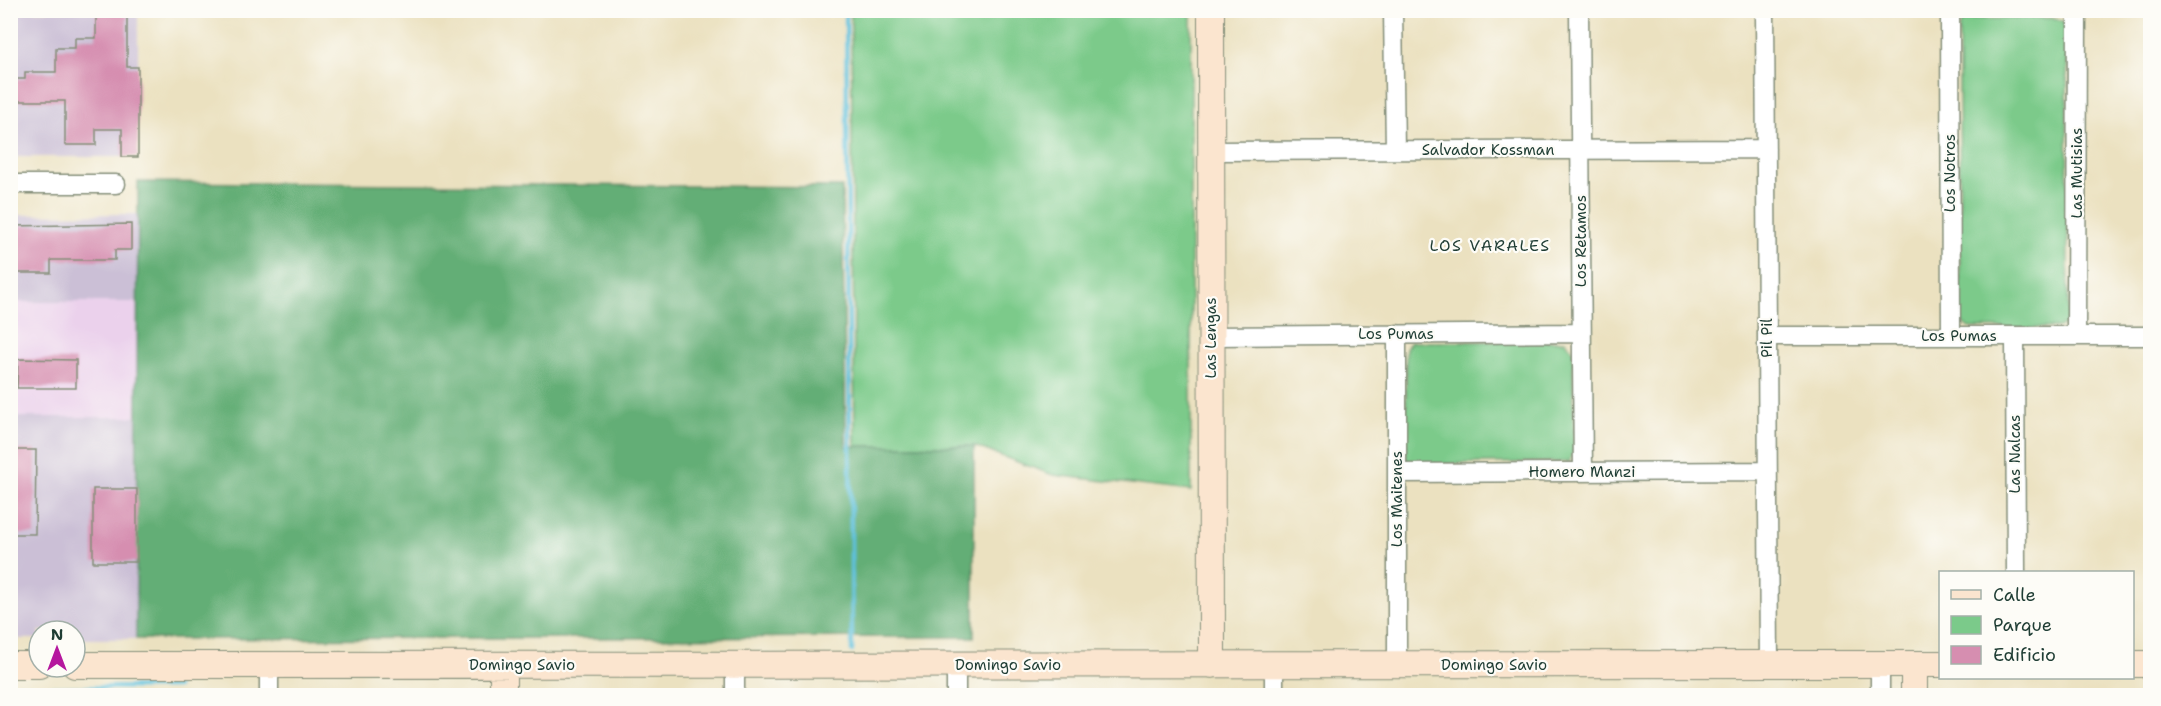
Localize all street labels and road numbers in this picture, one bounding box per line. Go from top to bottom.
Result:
street label: Las Mutisias [2067,128,2087,218]
street label: Los Notros [1940,134,1960,212]
street label: Salvador Kossman [1422,140,1554,160]
street label: Los Retamos [1571,195,1591,287]
street label: Las Lengas [1201,297,1221,379]
street label: Pil Pil [1757,318,1777,358]
street label: Los Pumas [1358,324,1434,344]
street label: Los Pumas [1921,326,1997,346]
street label: Las Nalcas [2005,415,2025,493]
street label: Los Maitenes [1387,451,1407,547]
street label: Homero Manzi [1529,462,1635,482]
street label: Domingo Savio [469,655,575,675]
street label: Domingo Savio [955,655,1061,675]
street label: Domingo Savio [1441,655,1547,675]

